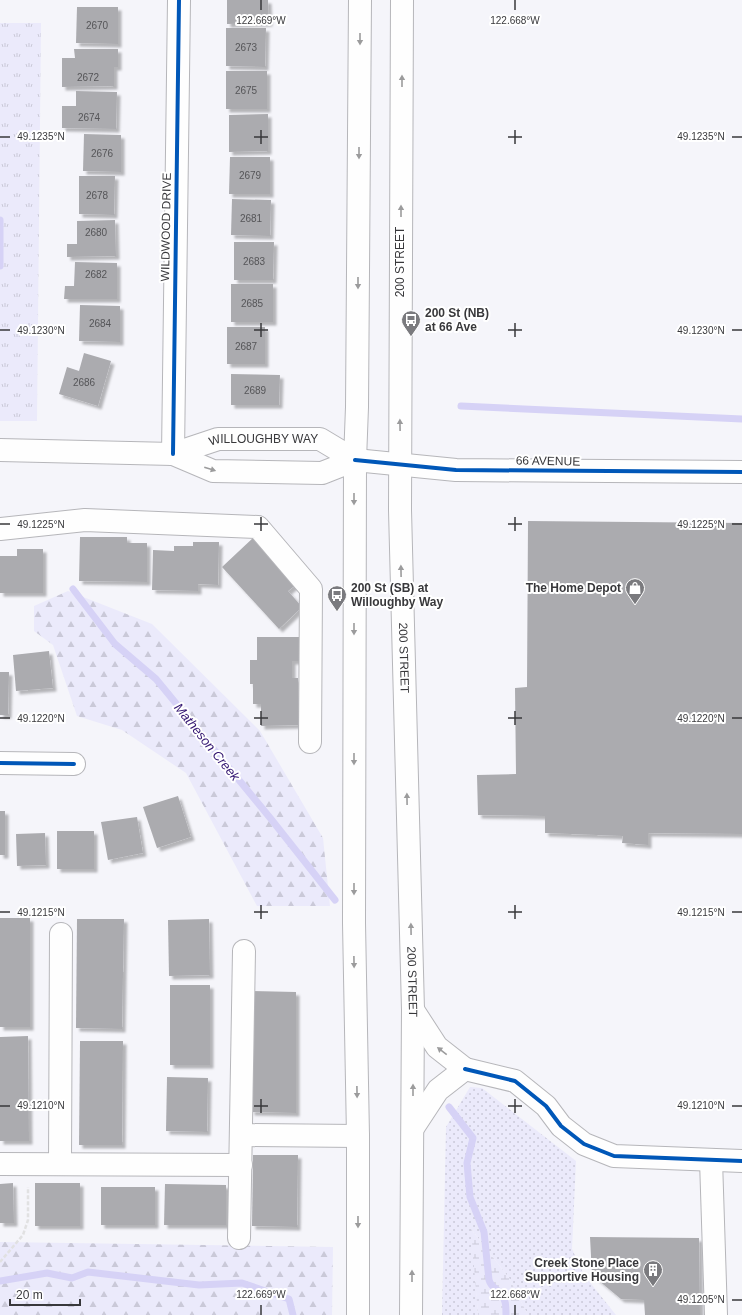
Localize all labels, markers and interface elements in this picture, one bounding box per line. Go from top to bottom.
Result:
text: 122.669°W [236,15,286,26]
text: 122.668°W [490,15,540,26]
house number: 2670 [86,20,109,31]
one-way arrow [357,33,363,46]
house number: 2673 [235,42,258,53]
house number: 2672 [77,72,100,83]
one-way arrow [399,74,405,87]
house number: 2675 [235,85,258,96]
house number: 2674 [78,112,101,123]
text: 49.1235°N [17,131,65,142]
text: 49.1235°N [677,131,725,142]
one-way arrow [356,147,362,160]
house number: 2676 [91,148,114,159]
house number: 2679 [239,170,262,181]
street label: WILDWOOD DRIVE [158,173,174,281]
house number: 2678 [86,190,109,201]
one-way arrow [398,204,404,217]
house number: 2681 [240,213,263,224]
street label: 200 STREET [393,226,407,297]
house number: 2680 [85,227,108,238]
house number: 2683 [243,256,266,267]
house number: 2682 [85,269,108,280]
one-way arrow [355,277,361,290]
house number: 2685 [241,298,264,309]
place label: 200 St (NB) at 66 Ave [425,306,489,334]
bus stop icon: 200 St (NB) at 66 Ave [400,309,422,337]
house number: 2684 [89,318,112,329]
text: 49.1230°N [17,325,65,336]
text: 49.1230°N [677,325,725,336]
house number: 2687 [235,341,258,352]
house number: 2686 [73,377,96,388]
house number: 2689 [244,385,267,396]
one-way arrow [397,418,403,431]
street label: WILLOUGHBY WAY [207,431,318,449]
street label: 66 AVENUE [516,453,580,469]
one-way arrow [204,466,216,472]
one-way arrow [351,493,357,506]
text: 49.1225°N [17,519,65,530]
text: 49.1225°N [677,519,725,530]
one-way arrow [398,565,405,577]
shop icon: The Home Depot [624,577,646,605]
place label: 200 St (SB) at Willoughby Way [351,581,443,609]
place label: The Home Depot [526,581,621,595]
bus stop icon: 200 St (SB) at Willoughby Way [326,584,348,612]
street label: 200 STREET [396,622,412,694]
one-way arrow [351,623,357,636]
water label: Matheson Creek [171,700,244,785]
text: 49.1220°N [17,713,65,724]
text: 49.1220°N [677,713,725,724]
one-way arrow [351,753,357,766]
one-way arrow [404,792,410,805]
one-way arrow [351,883,357,896]
text: 49.1215°N [17,907,65,918]
text: 49.1215°N [677,907,725,918]
one-way arrow [407,923,414,935]
street label: 200 STREET [404,946,420,1018]
one-way arrow [351,956,358,968]
one-way arrow [436,1047,447,1055]
one-way arrow [410,1083,416,1096]
one-way arrow [354,1086,360,1099]
text: 49.1210°N [17,1100,65,1111]
text: 49.1210°N [677,1100,725,1111]
one-way arrow [355,1216,361,1229]
place label: Creek Stone Place Supportive Housing [525,1256,639,1284]
building icon: Creek Stone Place Supportive Housing [642,1259,664,1287]
one-way arrow [409,1269,415,1282]
scale bar [10,1281,80,1307]
text: 20 m [16,1288,43,1302]
text: 122.669°W [236,1289,286,1300]
text: 122.668°W [490,1289,540,1300]
text: 49.1205°N [677,1294,725,1305]

